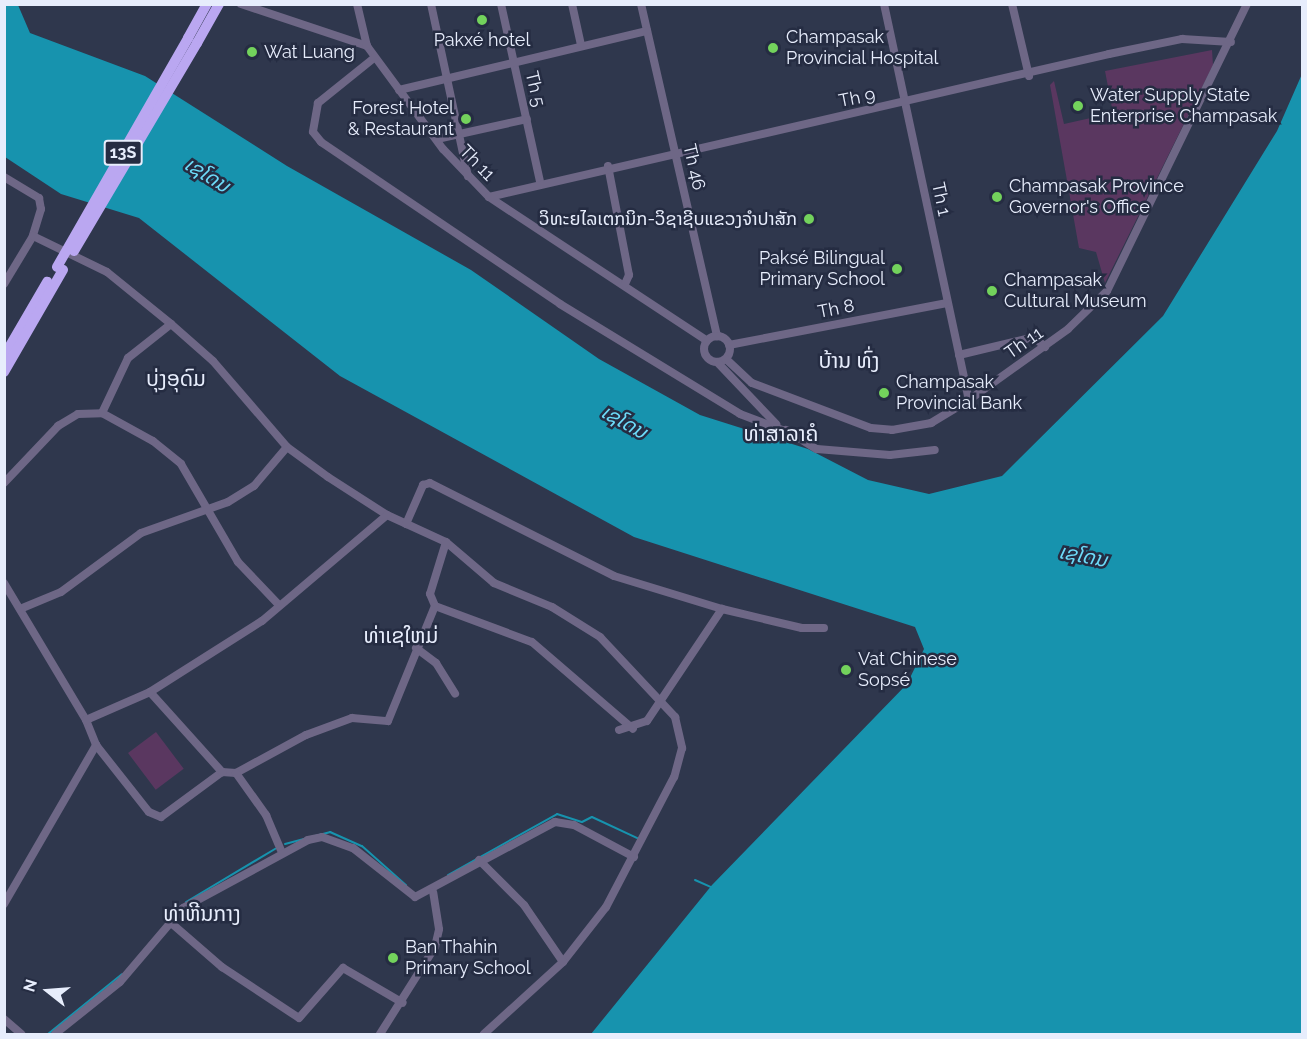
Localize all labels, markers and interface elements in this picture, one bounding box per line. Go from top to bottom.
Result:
marker: Pakxé hotel [475,13,489,27]
place label: Champasak Provincial Hospital [786,27,939,70]
place label: Pakxé hotel [434,29,530,51]
marker: Champasak Provincial Hospital [764,39,782,57]
place label: Wat Luang [264,41,355,63]
marker: Wat Luang [245,45,259,59]
street label: Th 5 [520,69,550,109]
street label: Th 9 [837,84,877,112]
place label: Water Supply State Enterprise Champasak [1090,85,1277,128]
place label: Forest Hotel & Restaurant [348,98,454,140]
marker: Water Supply State Enterprise Champasak [1071,99,1085,113]
marker: Forest Hotel & Restaurant [459,112,473,126]
road number: 13S [104,140,142,166]
street label: Th 11 [455,141,499,185]
street label: Th 46 [678,142,710,192]
water label: ເຊໂດນ [180,152,234,198]
place label: Champasak Province Governor's Office [1009,176,1184,219]
street label: Th 1 [927,180,955,218]
marker: Champasak Province Governor's Office [990,190,1004,204]
place label: ວິທະຍໄລເຕກນິກ-ວິຊາຊີບແຂວງຈໍາປາສັກ [539,208,797,230]
marker: ວິທະຍໄລເຕກນິກ-ວິຊາຊີບແຂວງຈໍາປາສັກ [802,212,816,226]
place label: Paksé Bilingual Primary School [759,248,885,290]
marker: Paksé Bilingual Primary School [890,262,904,276]
place label: Champasak Cultural Museum [1004,270,1147,312]
marker: Champasak Cultural Museum [985,284,999,298]
street label: Th 8 [816,295,856,323]
street label: Th 11 [1001,322,1047,364]
district label: ບ້ານ ທົ່ງ [819,348,879,374]
district label: ບຸ່ງອຸດົມ [146,366,206,392]
place label: Champasak Provincial Bank [896,372,1023,415]
marker: Champasak Provincial Bank [877,386,891,400]
water label: ເຊໂດນ [597,400,651,444]
district label: ທ່າສາລາຄໍ [743,421,819,447]
water label: ເຊໂດນ [1057,540,1109,572]
district label: ທ່າເຊໃຫມ່ [364,623,438,649]
place label: Vat Chinese Sopsé [858,649,957,692]
marker: Vat Chinese Sopsé [839,663,853,677]
district label: ທ່າຫີນກາງ [163,901,241,927]
place label: Ban Thahin Primary School [405,937,531,980]
marker: Ban Thahin Primary School [386,951,400,965]
north arrow [18,961,78,1021]
text: N [19,977,41,994]

